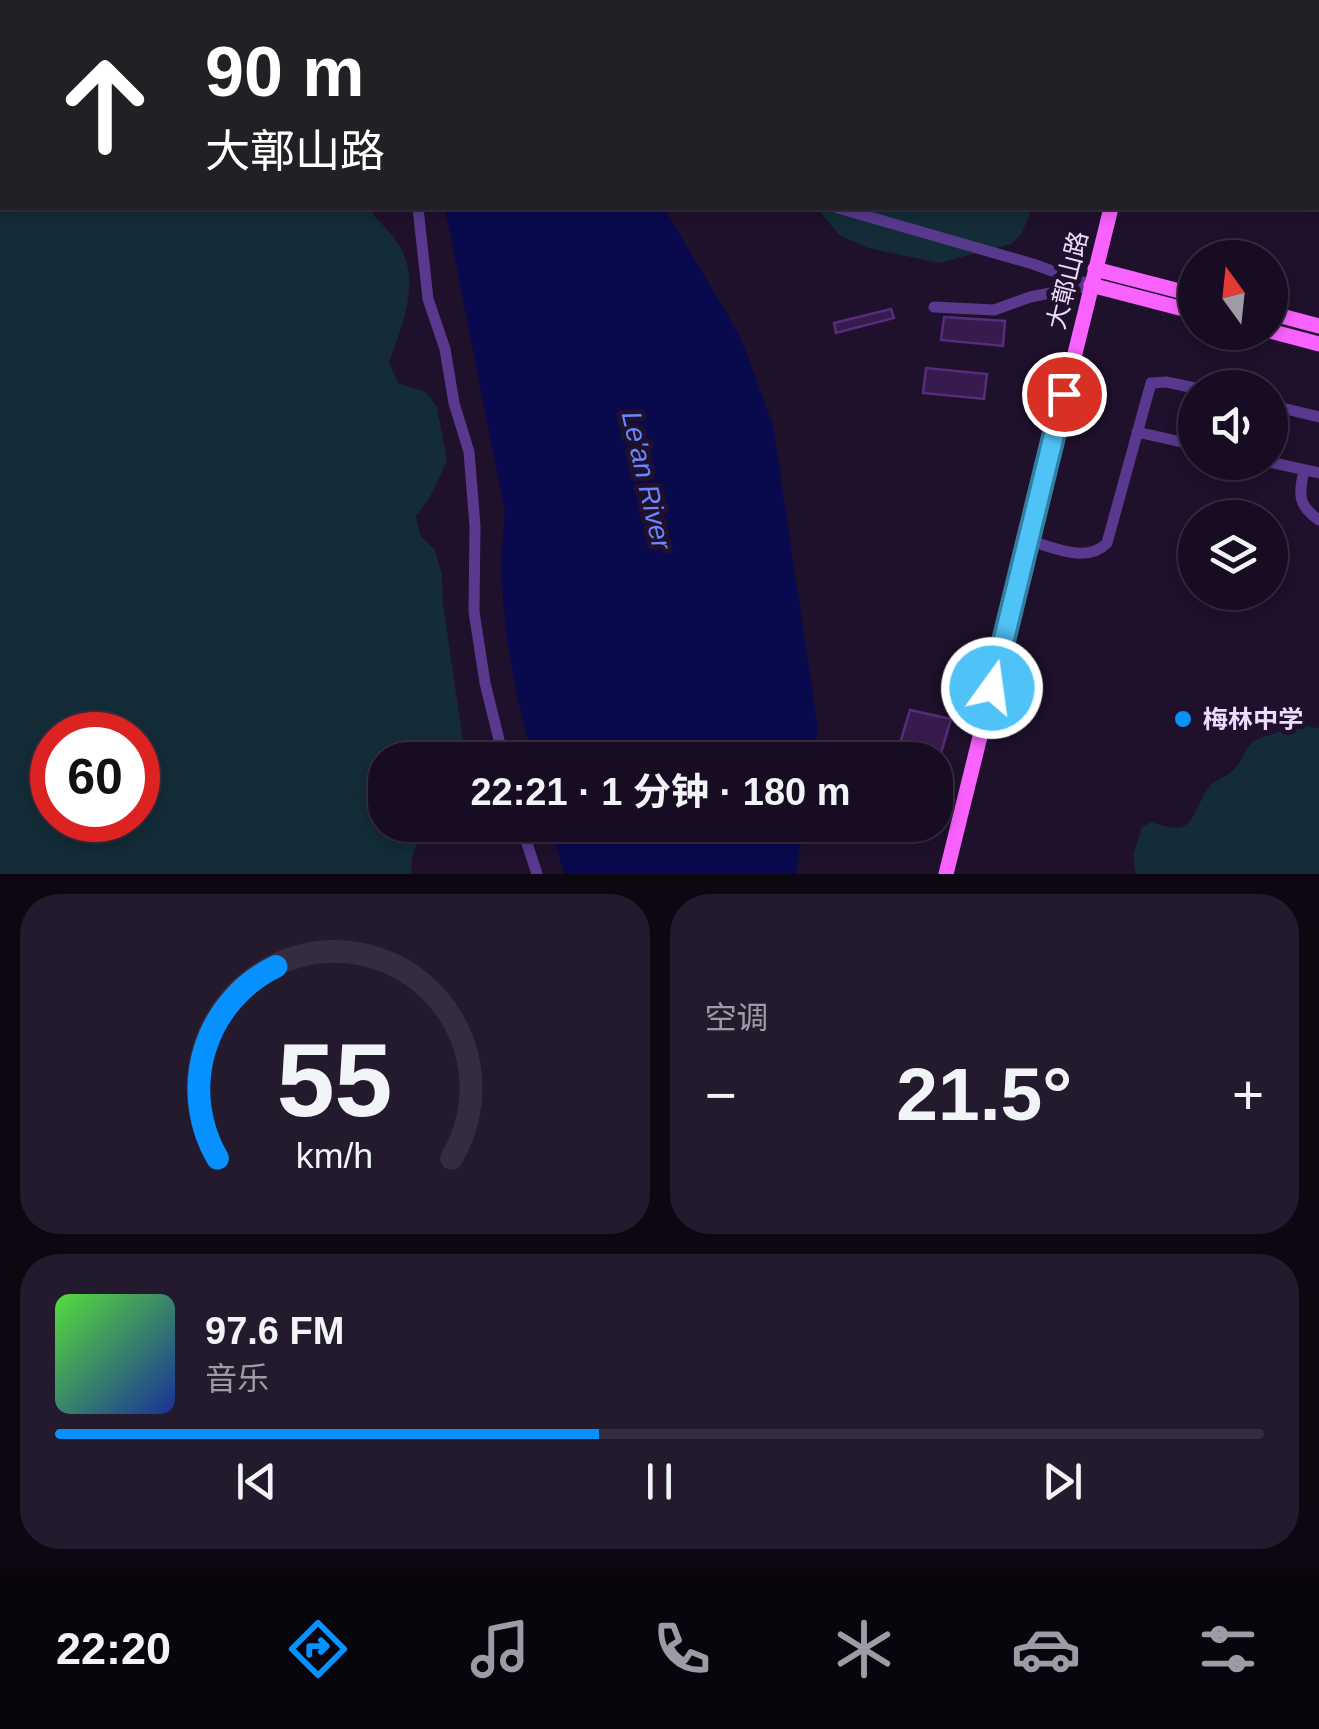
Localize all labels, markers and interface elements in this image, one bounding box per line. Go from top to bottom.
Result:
text: 90 m [205,33,365,111]
icon: ahead [40,40,170,170]
text: 大鄣山路 [205,126,385,177]
street label: 大鄣山路 [1041,228,1093,332]
north arrow [1178,240,1288,350]
map controls [1178,240,1288,610]
pin [1022,352,1107,437]
icon: arrive [1037,367,1092,422]
button: sound [1178,370,1288,480]
water label: Le'an River [616,408,678,554]
button: layers [1178,500,1288,610]
position arrow [940,636,1044,740]
place label: 梅林中学 [1203,705,1303,733]
marker: 梅林中学 [1172,708,1194,730]
speed limit sign: 60 [30,712,160,842]
text: 22:21 · 1 分钟 · 180 m [470,771,851,813]
text: 空调 [705,1000,769,1036]
text: 55 [277,1022,393,1138]
text: 21.5° [896,1052,1072,1136]
text: − [705,1064,737,1126]
text: + [1232,1064,1264,1126]
text: km/h [296,1136,373,1176]
text: 97.6 FM [205,1310,344,1352]
text: 音乐 [205,1361,269,1397]
icon: previous [229,1454,284,1509]
icon: pause [632,1454,687,1509]
icon: next [1035,1454,1090,1509]
icon: directions [283,1614,353,1684]
icon: music [465,1614,535,1684]
icon: phone [647,1614,717,1684]
icon: climate [829,1614,899,1684]
icon: car [1011,1614,1081,1684]
icon: filters [1193,1614,1263,1684]
text: 22:20 [56,1623,171,1674]

